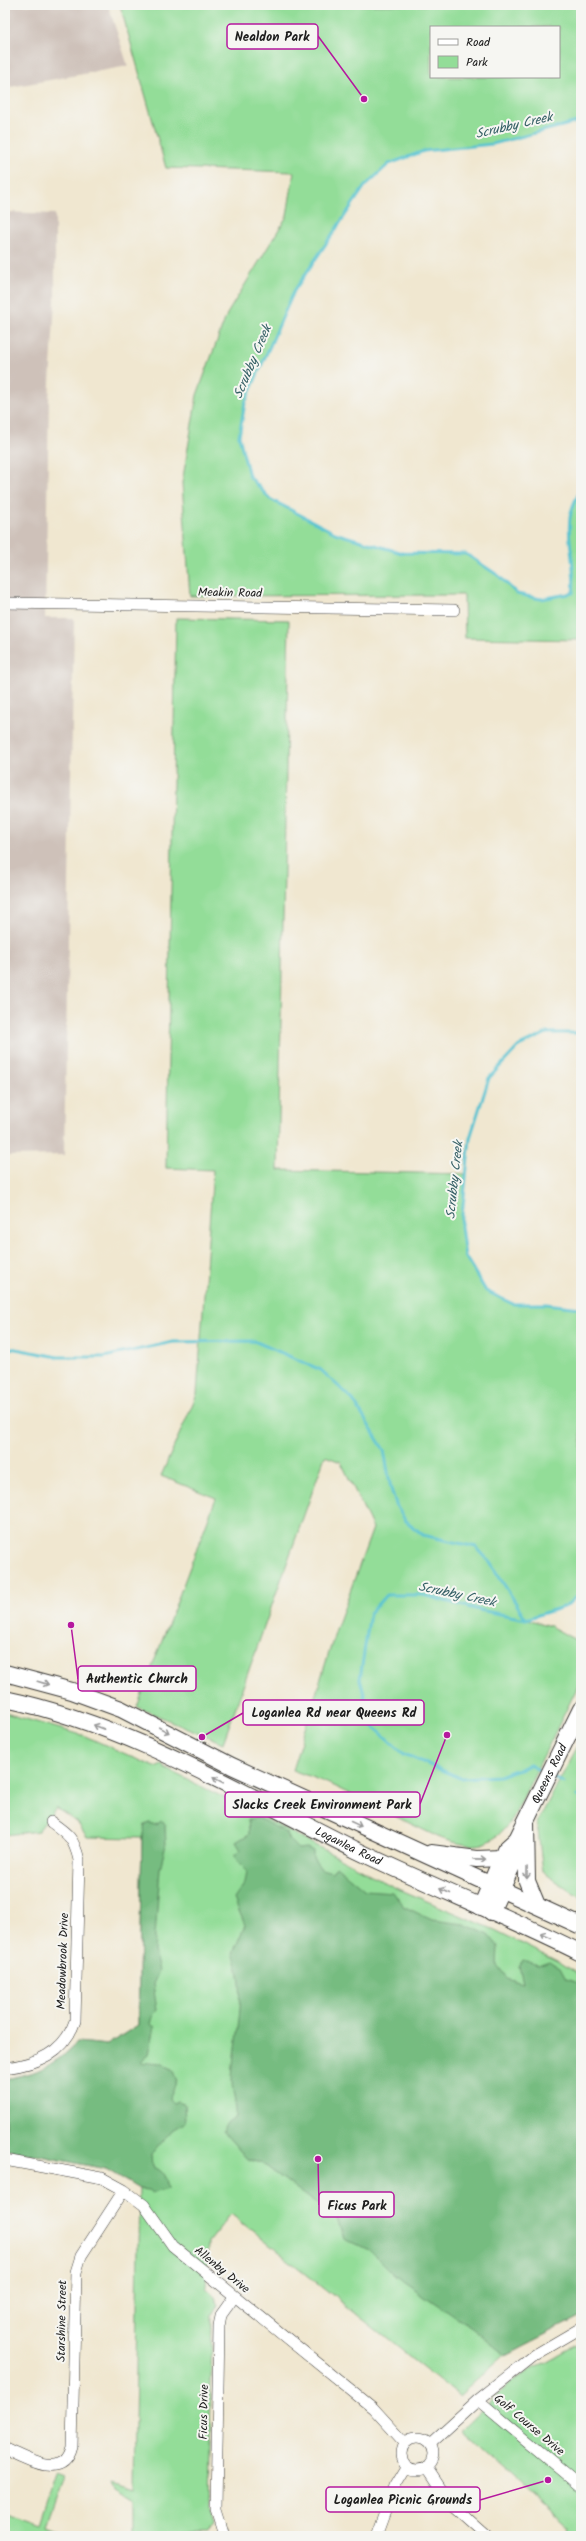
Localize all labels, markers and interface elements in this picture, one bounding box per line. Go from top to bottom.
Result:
callout: Nealdon Park [227,24,318,49]
legend [430,26,560,78]
text: Nealdon Park [235,27,310,48]
text: Road [466,33,491,52]
text: Park [466,53,488,72]
water label: Scrubby Creek [474,107,556,145]
water label: Scrubby Creek [228,320,279,402]
street label: Meakin Road [198,583,263,603]
water label: Scrubby Creek [440,1138,470,1220]
water label: Scrubby Creek [417,1577,499,1614]
callout: Authentic Church [78,1666,196,1691]
text: Authentic Church [86,1669,188,1690]
one-way arrow [36,1680,49,1687]
callout: Loganlea Rd near Queens Rd [243,1700,424,1725]
text: Loganlea Rd near Queens Rd [252,1703,417,1724]
one-way arrow [93,1722,105,1730]
one-way arrow [157,1727,169,1734]
street label: Queens Road [526,1739,572,1807]
one-way arrow [212,1775,224,1783]
callout: Slacks Creek Environment Park [225,1792,420,1817]
text: Slacks Creek Environment Park [233,1795,412,1816]
street label: Loganlea Road [312,1821,386,1871]
one-way arrow [350,1821,362,1828]
one-way arrow [473,1855,486,1863]
one-way arrow [523,1866,531,1879]
one-way arrow [440,1887,452,1894]
street label: Meadowbrook Drive [52,1912,74,2010]
one-way arrow [540,1932,552,1939]
callout: Ficus Park [319,2192,394,2217]
text: Ficus Park [327,2196,387,2217]
street label: Allenby Drive [190,2242,254,2299]
street label: Starshine Street [52,2279,72,2362]
street label: Ficus Drive [194,2384,214,2440]
street label: Golf Course Drive [489,2390,569,2461]
callout: Loganlea Picnic Grounds [326,2487,480,2512]
text: Loganlea Picnic Grounds [334,2490,472,2511]

